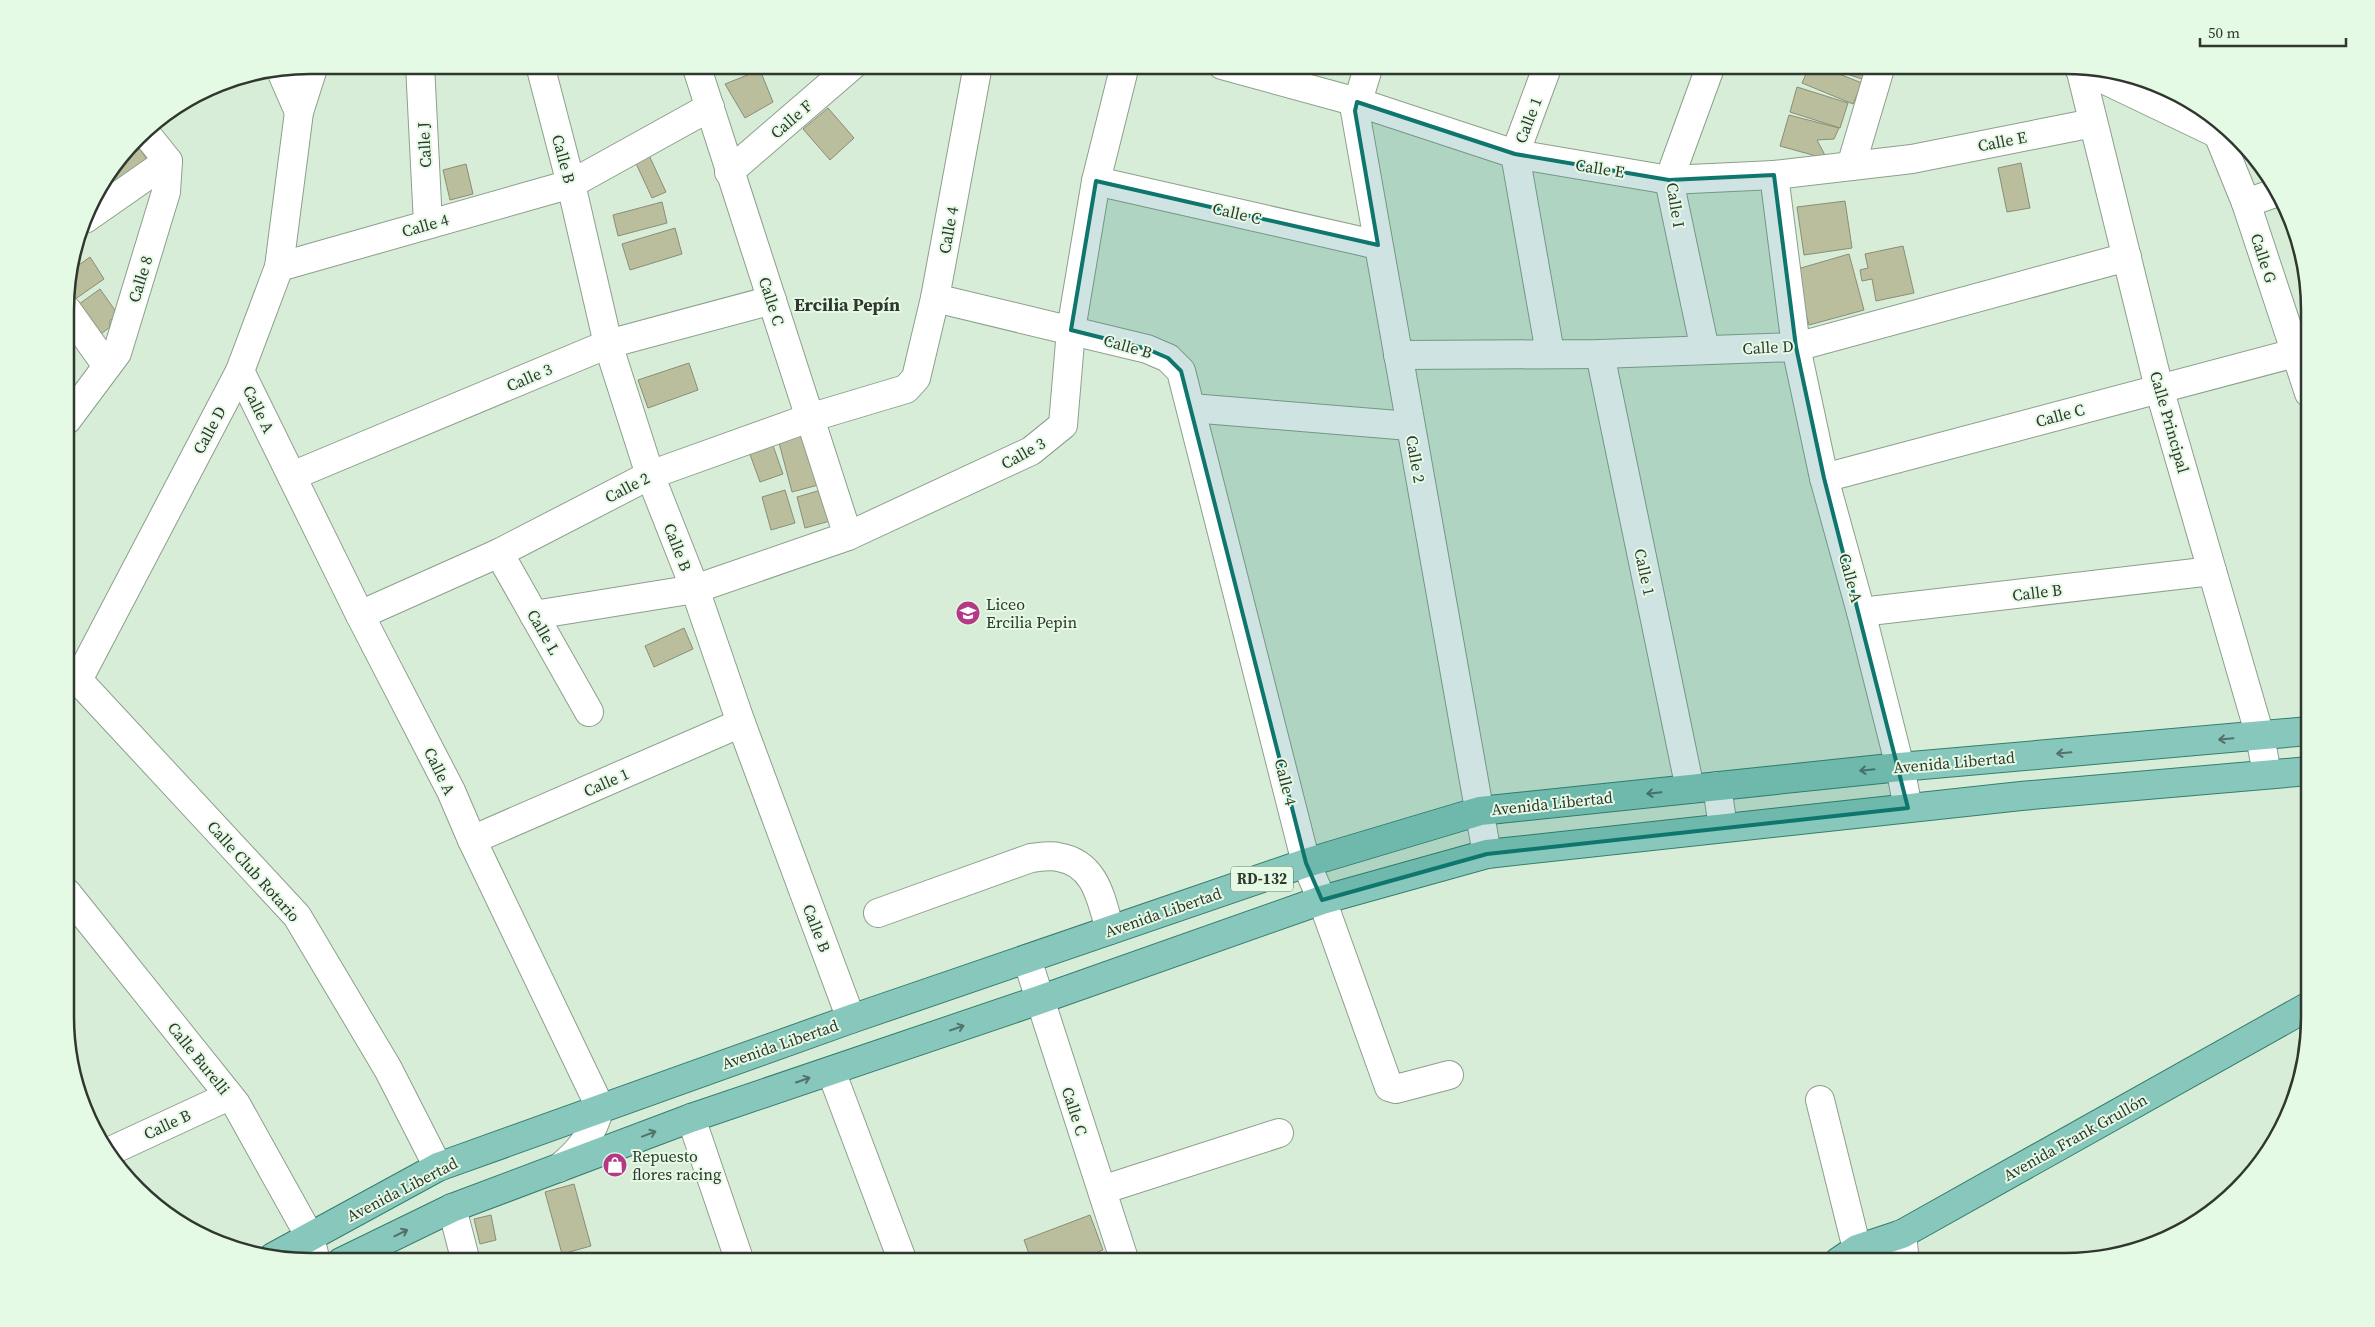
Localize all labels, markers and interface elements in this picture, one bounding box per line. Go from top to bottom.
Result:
scale bar [2200,15,2346,47]
text: 50 m [2208,22,2240,43]
street label: Calle 1 [1509,94,1547,146]
street label: Calle F [765,95,817,143]
street label: Calle J [412,122,436,168]
street label: Calle E [1976,125,2029,157]
street label: Calle B [547,132,581,186]
street label: Calle E [1574,153,1626,183]
street label: Calle I [1662,181,1690,229]
street label: Calle C [1210,197,1264,229]
street label: Calle 4 [933,205,963,255]
street label: Calle 4 [399,208,451,242]
street label: Calle G [2246,231,2282,286]
street label: Calle 8 [123,253,157,305]
street label: Calle C [754,274,790,328]
district label: Ercilia Pepín [794,292,900,317]
street label: Calle B [1101,329,1155,363]
street label: Calle D [1742,335,1794,359]
street label: Calle 3 [503,358,555,396]
street label: Calle Principal [2145,369,2195,476]
street label: Calle A [238,382,280,437]
street label: Calle C [2033,398,2087,432]
street label: Calle D [187,402,231,458]
street label: Calle 3 [997,432,1049,474]
street label: Calle 2 [1401,434,1431,484]
street label: Calle 2 [601,466,653,508]
street label: Calle B [659,520,697,574]
street label: Calle 1 [1629,546,1661,598]
street label: Calle A [1834,551,1868,605]
street label: Calle B [2011,578,2063,606]
place label: Liceo Ercilia Pepin [986,593,1077,633]
school or university icon: Liceo Ercilia Pepin [955,600,981,626]
street label: Calle L [522,605,566,659]
one-way arrow [2218,734,2234,744]
street label: Calle A [419,744,461,799]
street label: Avenida Libertad [1892,746,2016,778]
one-way arrow [2057,748,2073,758]
street label: Calle 4 [1270,756,1302,808]
street label: Calle 1 [580,762,632,802]
one-way arrow [1860,765,1876,775]
street label: Avenida Libertad [1490,786,1614,820]
one-way arrow [1646,788,1662,798]
street label: Calle Club Rotario [203,816,306,926]
road number: RD-132 [1231,866,1293,892]
street label: Avenida Libertad [1102,882,1224,942]
street label: Calle B [798,901,836,955]
street label: Avenida Libertad [719,1014,841,1074]
street label: Calle Burelli [163,1017,235,1099]
one-way arrow [948,1023,964,1032]
one-way arrow [794,1075,810,1084]
street label: Calle C [1057,1084,1093,1138]
street label: Avenida Frank Grullón [1999,1088,2151,1186]
street label: Calle B [140,1104,194,1144]
one-way arrow [641,1129,656,1138]
place label: Repuesto flores racing [632,1145,721,1185]
street label: Avenida Libertad [343,1151,461,1227]
shop icon: Repuesto flores racing [602,1152,628,1178]
one-way arrow [393,1228,408,1237]

